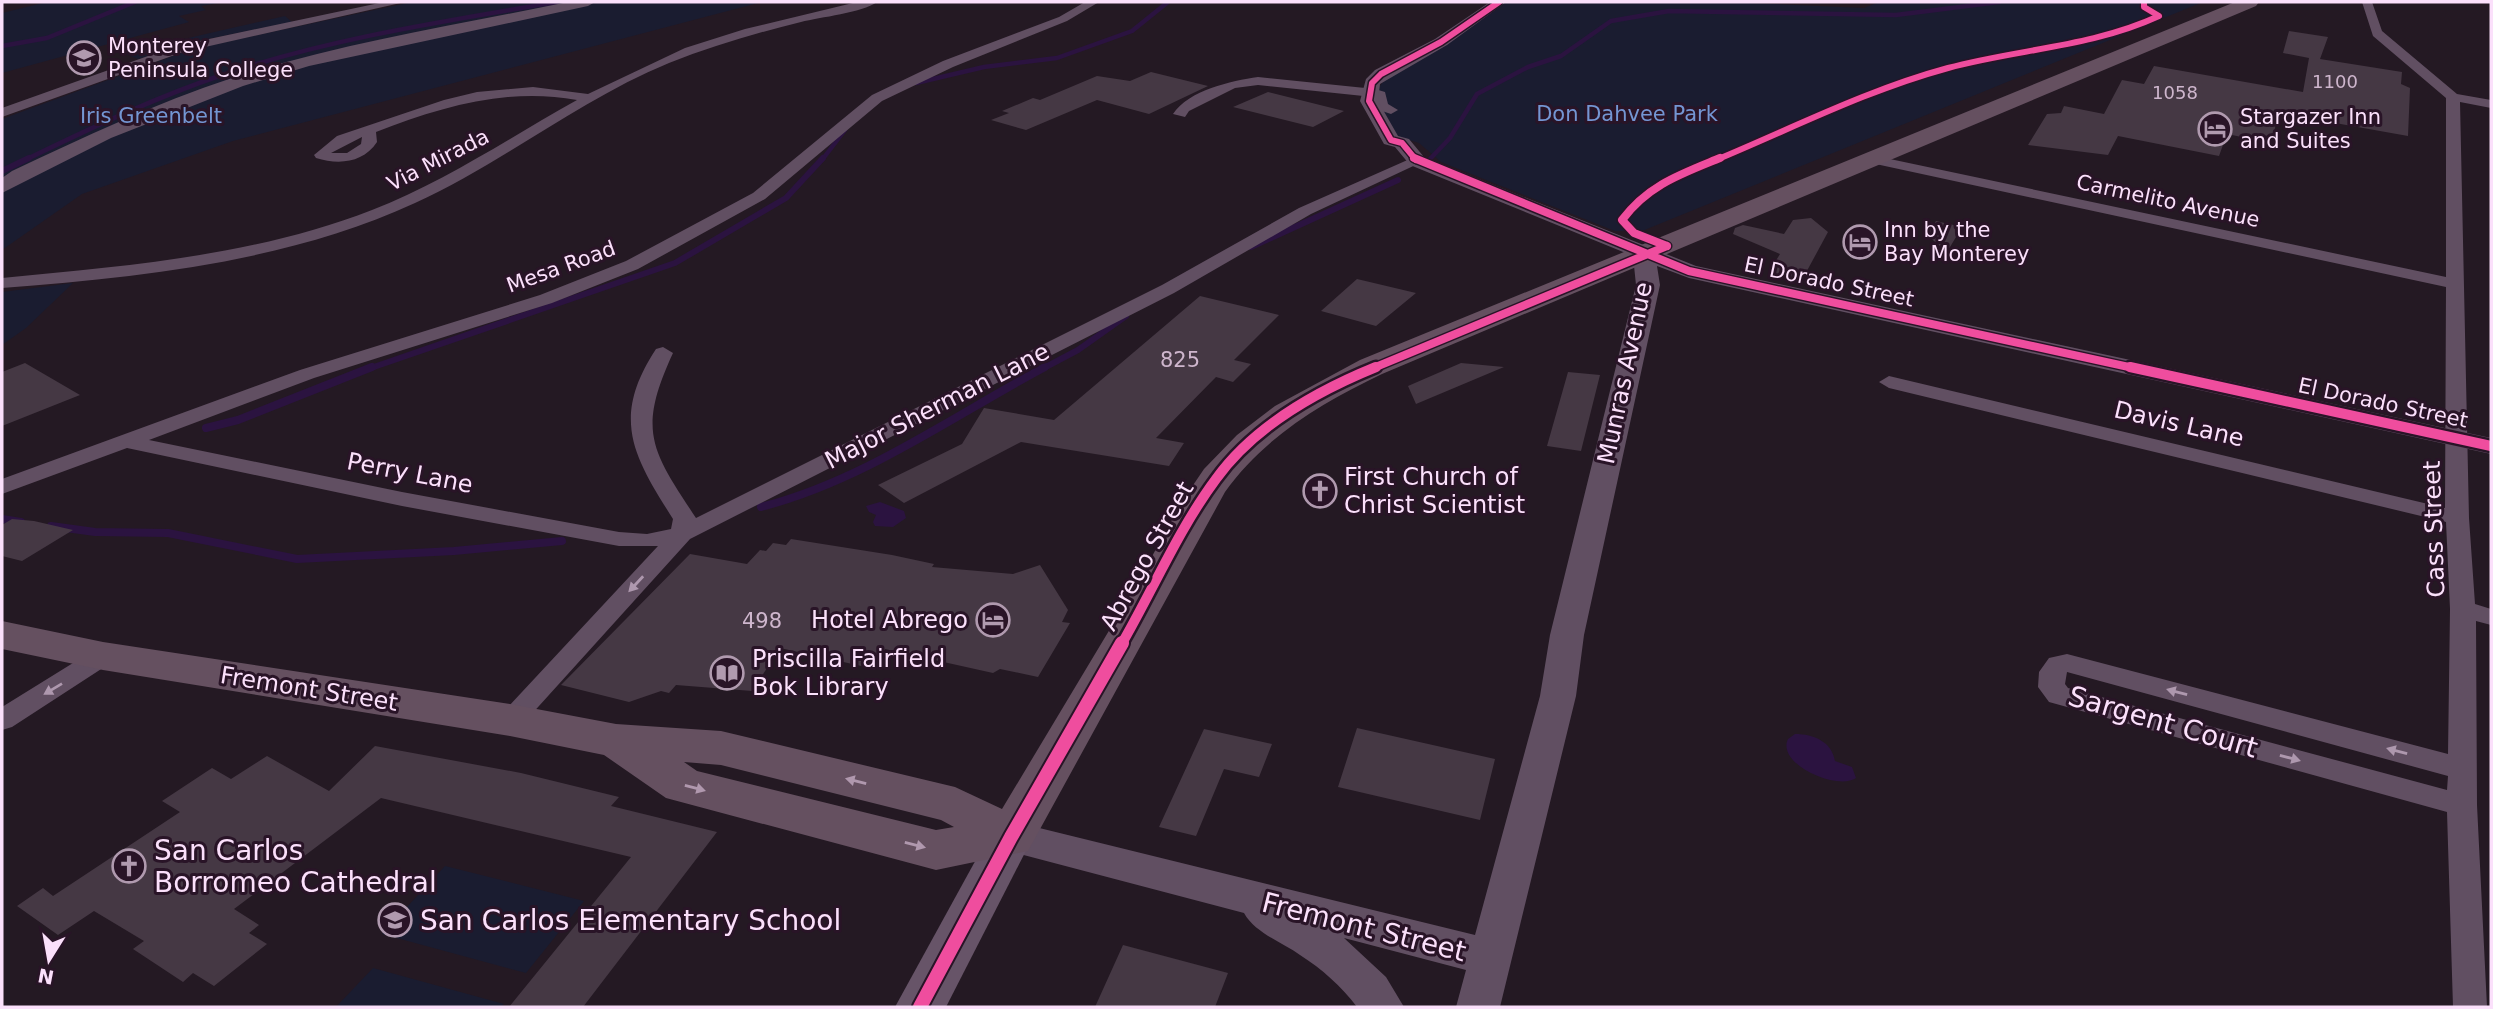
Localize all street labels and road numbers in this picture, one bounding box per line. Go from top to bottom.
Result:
street label: Via Mirada [383,124,493,196]
street label: Carmelito Avenue [2074,170,2262,232]
street label: Mesa Road [503,236,619,298]
street label: El Dorado Street [1742,252,1916,312]
street label: Munras Avenue [1592,280,1658,466]
street label: Major Sherman Lane [820,337,1054,475]
street label: El Dorado Street [2296,373,2470,433]
street label: Davis Lane [2111,395,2247,453]
street label: Perry Lane [345,447,475,499]
street label: Cass Street [2418,460,2450,598]
street label: Abrego Street [1094,477,1200,635]
street label: Fremont Street [218,661,400,717]
street label: Sargent Court [2064,679,2262,765]
street label: Fremont Street [1258,886,1470,968]

